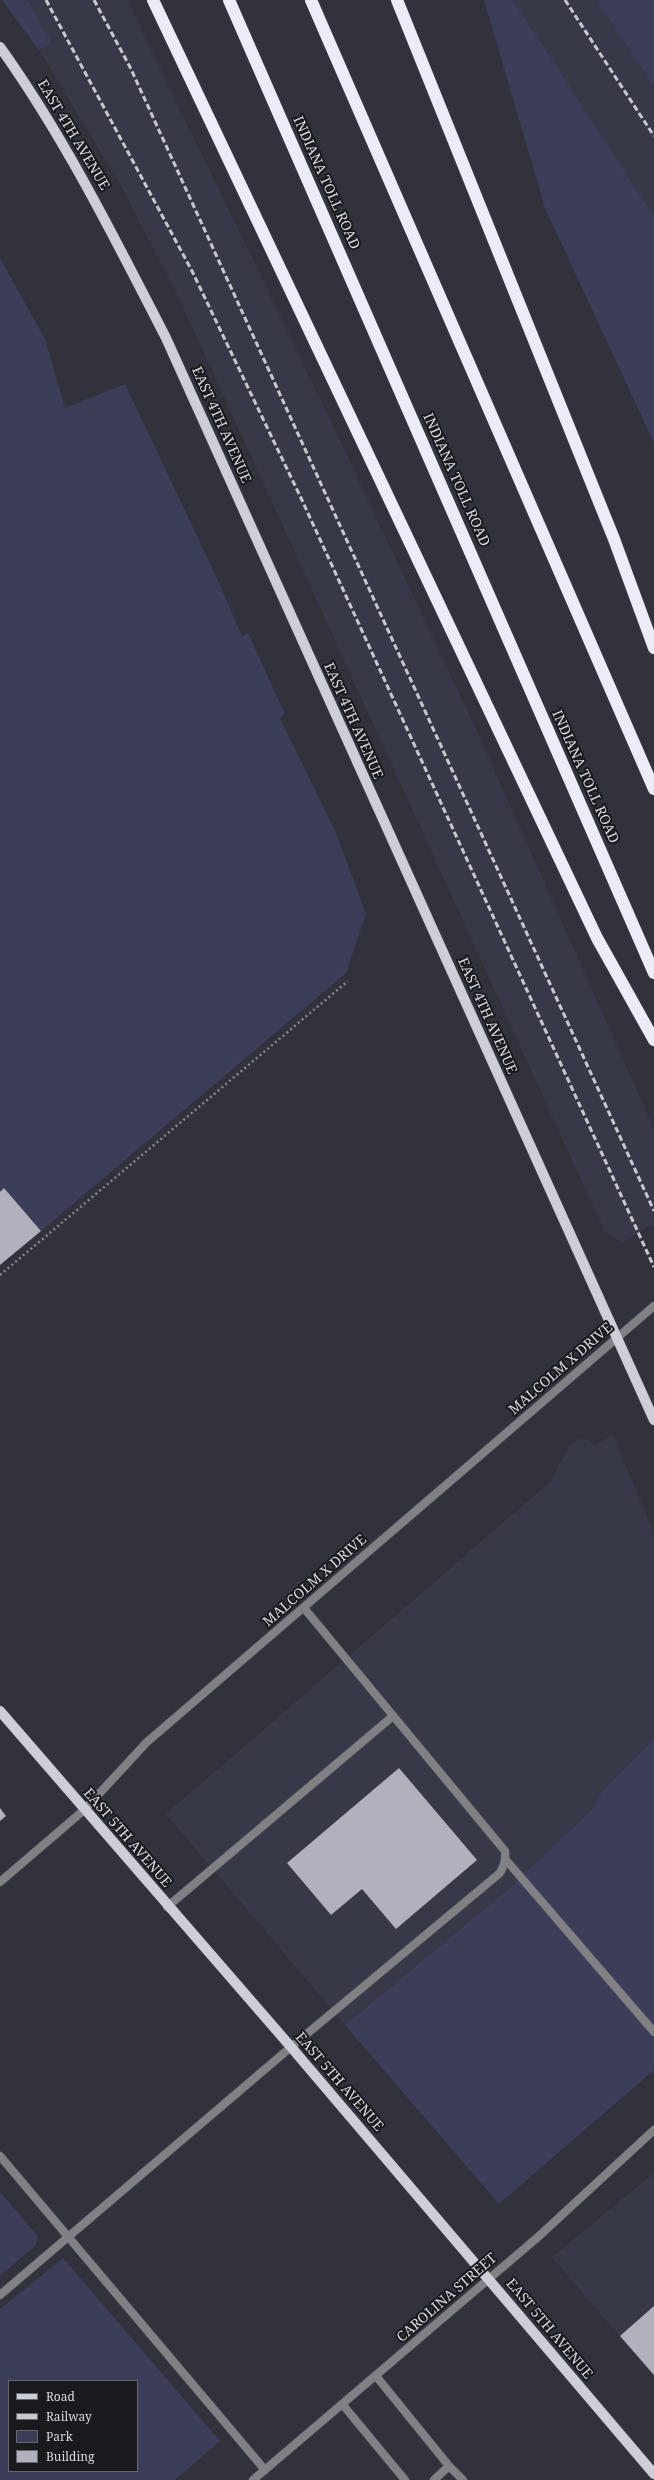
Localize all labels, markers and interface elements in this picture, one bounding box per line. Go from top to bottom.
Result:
street label: EAST 4TH AVENUE [33,77,113,193]
street label: INDIANA TOLL ROAD [289,114,363,252]
street label: EAST 4TH AVENUE [188,364,254,486]
street label: INDIANA TOLL ROAD [419,411,493,549]
street label: EAST 4TH AVENUE [320,660,386,782]
street label: INDIANA TOLL ROAD [548,708,622,846]
street label: EAST 4TH AVENUE [454,955,520,1077]
street label: MALCOLM X DRIVE [506,1319,616,1419]
street label: MALCOLM X DRIVE [260,1531,370,1631]
street label: EAST 5TH AVENUE [79,1785,175,1891]
street label: EAST 5TH AVENUE [291,2029,387,2135]
street label: CAROLINA STREET [394,2250,500,2346]
street label: EAST 5TH AVENUE [502,2275,596,2383]
legend [8,2380,138,2472]
text: Road [46,2388,75,2405]
text: Railway [46,2408,92,2425]
text: Park [46,2428,73,2445]
text: Building [46,2448,94,2465]

